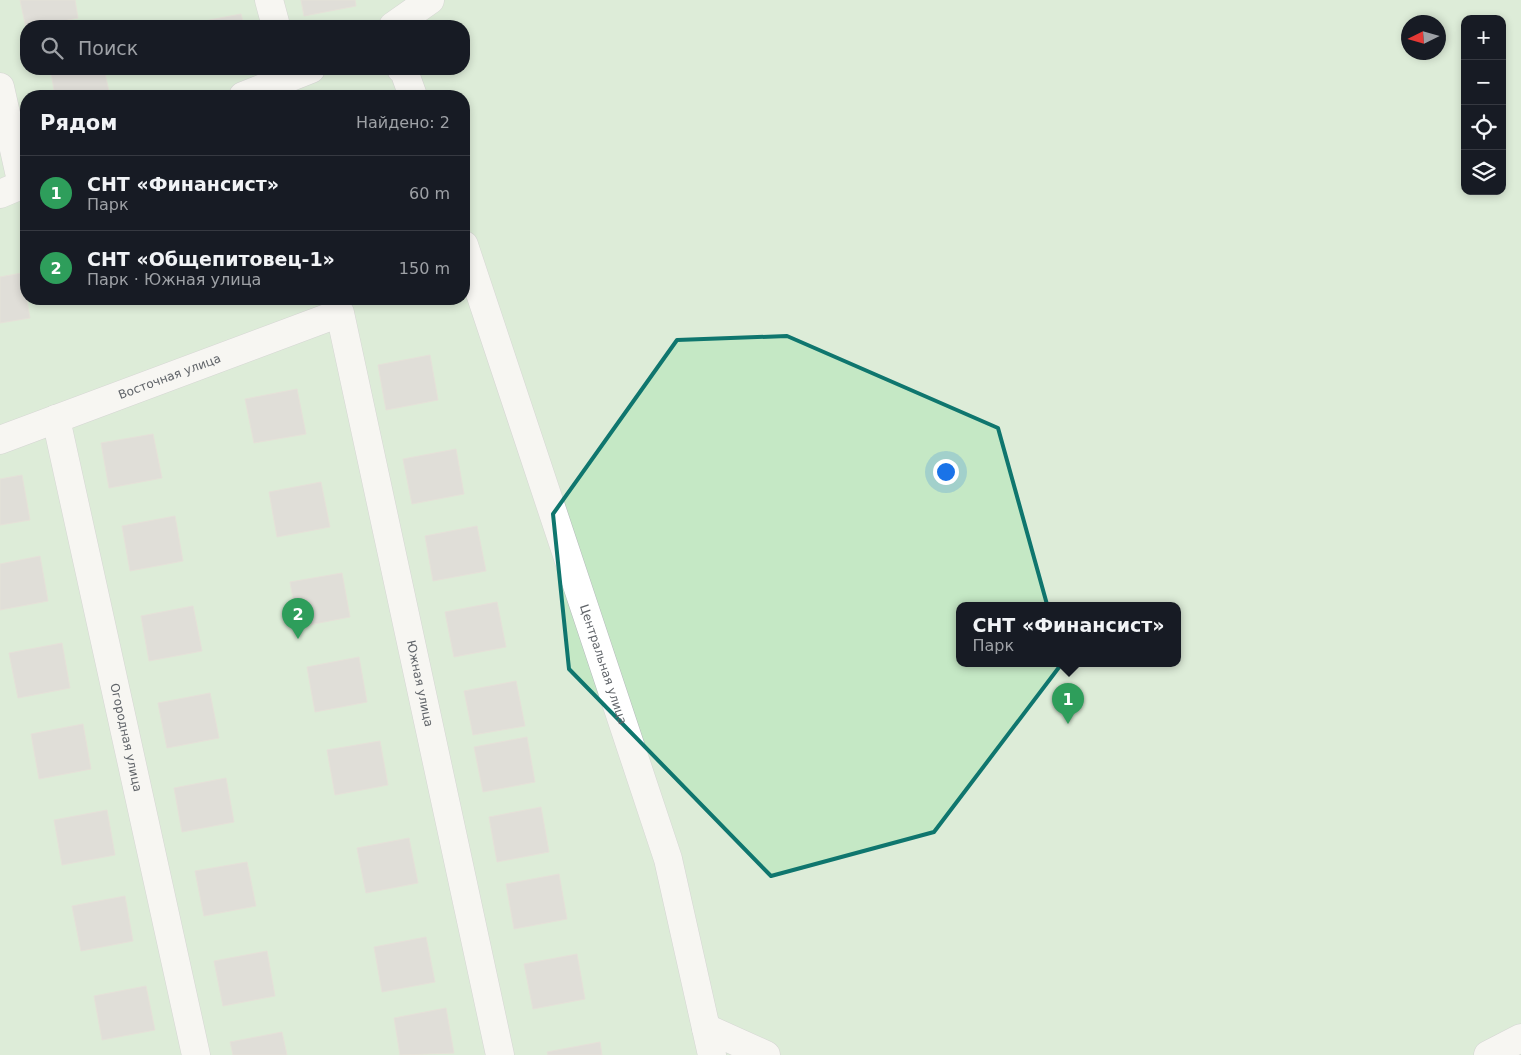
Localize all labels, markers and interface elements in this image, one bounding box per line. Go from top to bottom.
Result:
north arrow [1401,15,1446,60]
map controls [1461,15,1506,195]
button: + [1461,15,1506,60]
search box [20,20,470,75]
icon: search [38,34,66,62]
text: Поиск [78,37,138,59]
button: − [1461,60,1506,105]
button: locate [1461,105,1506,150]
text: Рядом [40,111,117,135]
text: Найдено: 2 [356,113,450,132]
button: layers [1461,150,1506,195]
text: СНТ «Финансист» [87,173,279,195]
text: 1 [50,184,62,203]
text: 60 m [409,184,450,203]
text: Парк [87,195,129,214]
text: СНТ «Общепитовец-1» [87,248,335,270]
text: 2 [50,259,62,278]
text: 150 m [399,259,450,278]
text: Парк · Южная улица [87,270,261,289]
street label: Восточная улица [117,351,223,402]
your location [933,459,959,485]
pin: 2 [282,598,314,639]
popup [956,602,1181,667]
street label: Центральная улица [577,603,630,726]
text: СНТ «Финансист» [972,614,1165,636]
text: Парк [972,636,1014,655]
street label: Южная улица [404,639,436,728]
street label: Огородная улица [107,682,145,793]
pin: 1 [1052,683,1084,724]

